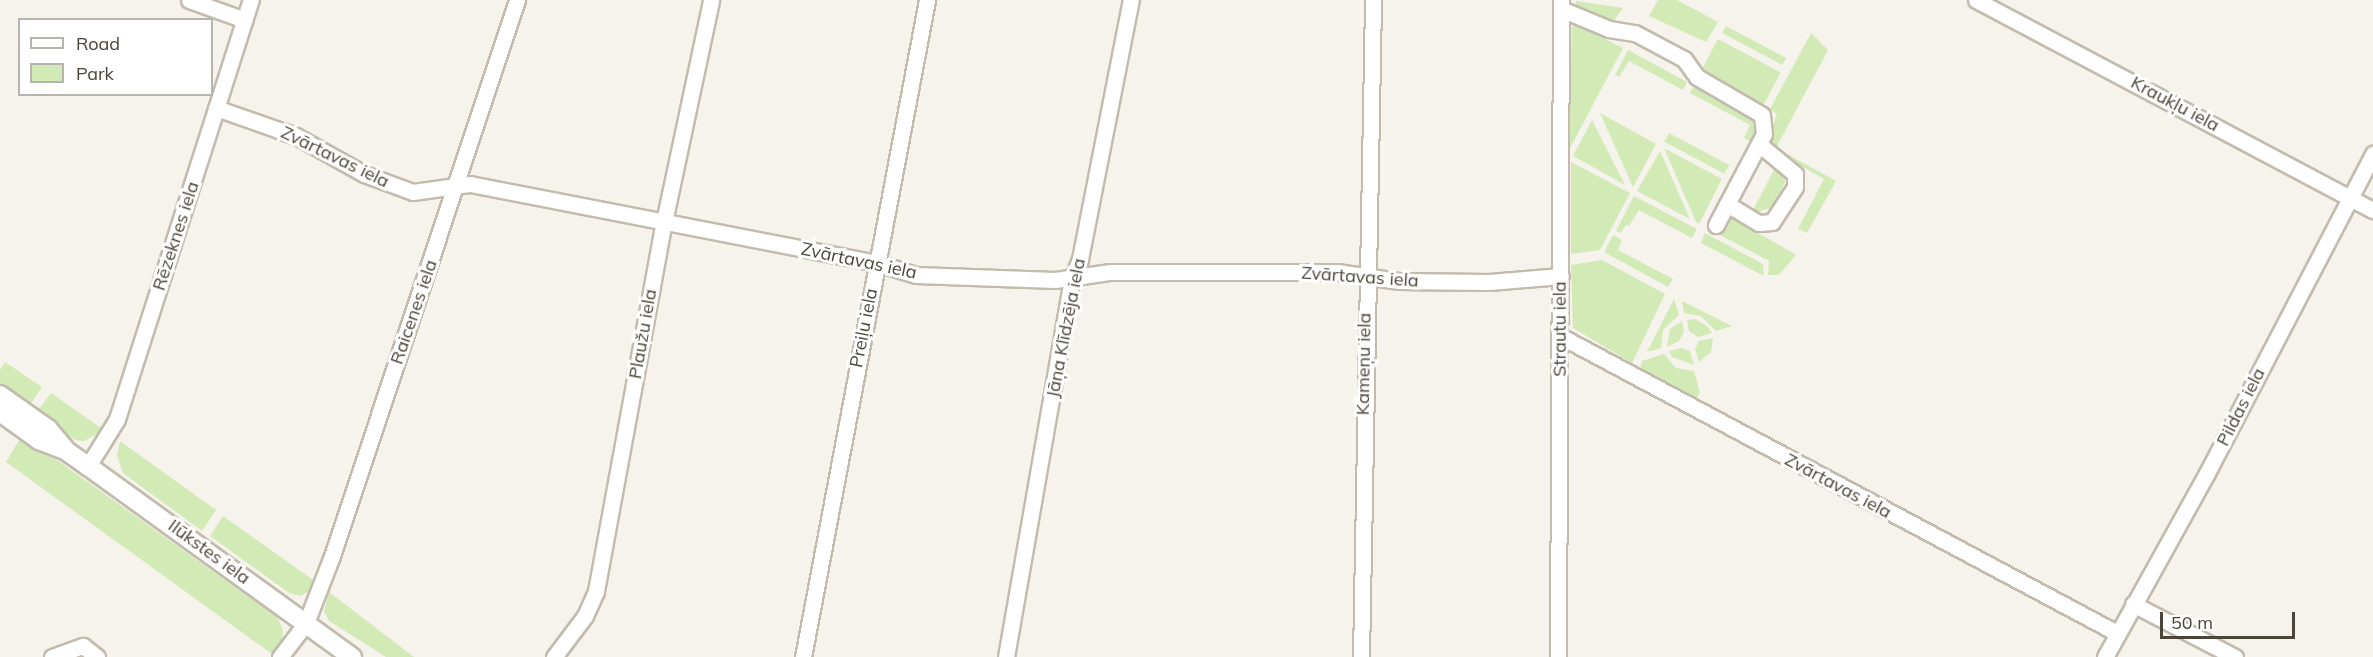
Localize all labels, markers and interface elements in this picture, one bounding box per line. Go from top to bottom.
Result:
legend [18,18,213,96]
text: Road [76,32,120,55]
text: Park [76,62,114,85]
street label: Kraukļu iela [2127,72,2223,136]
street label: Zvārtavas iela [277,122,393,192]
street label: Rēzeknes iela [148,179,204,293]
street label: Zvārtavas iela [799,238,919,284]
street label: Raicenes iela [386,257,442,367]
street label: Jāņa Klīdzēja iela [1042,257,1090,399]
street label: Zvārtavas iela [1301,262,1419,292]
street label: Strautu iela [1549,281,1571,377]
street label: Preiļu iela [846,286,882,370]
street label: Plaužu iela [624,287,662,381]
street label: Kameņu iela [1352,313,1376,415]
street label: Pildas iela [2212,364,2270,450]
street label: Zvārtavas iela [1781,449,1895,523]
street label: Ilūkstes iela [164,515,254,589]
scale bar [2163,600,2298,638]
text: 50 m [2171,611,2213,634]

